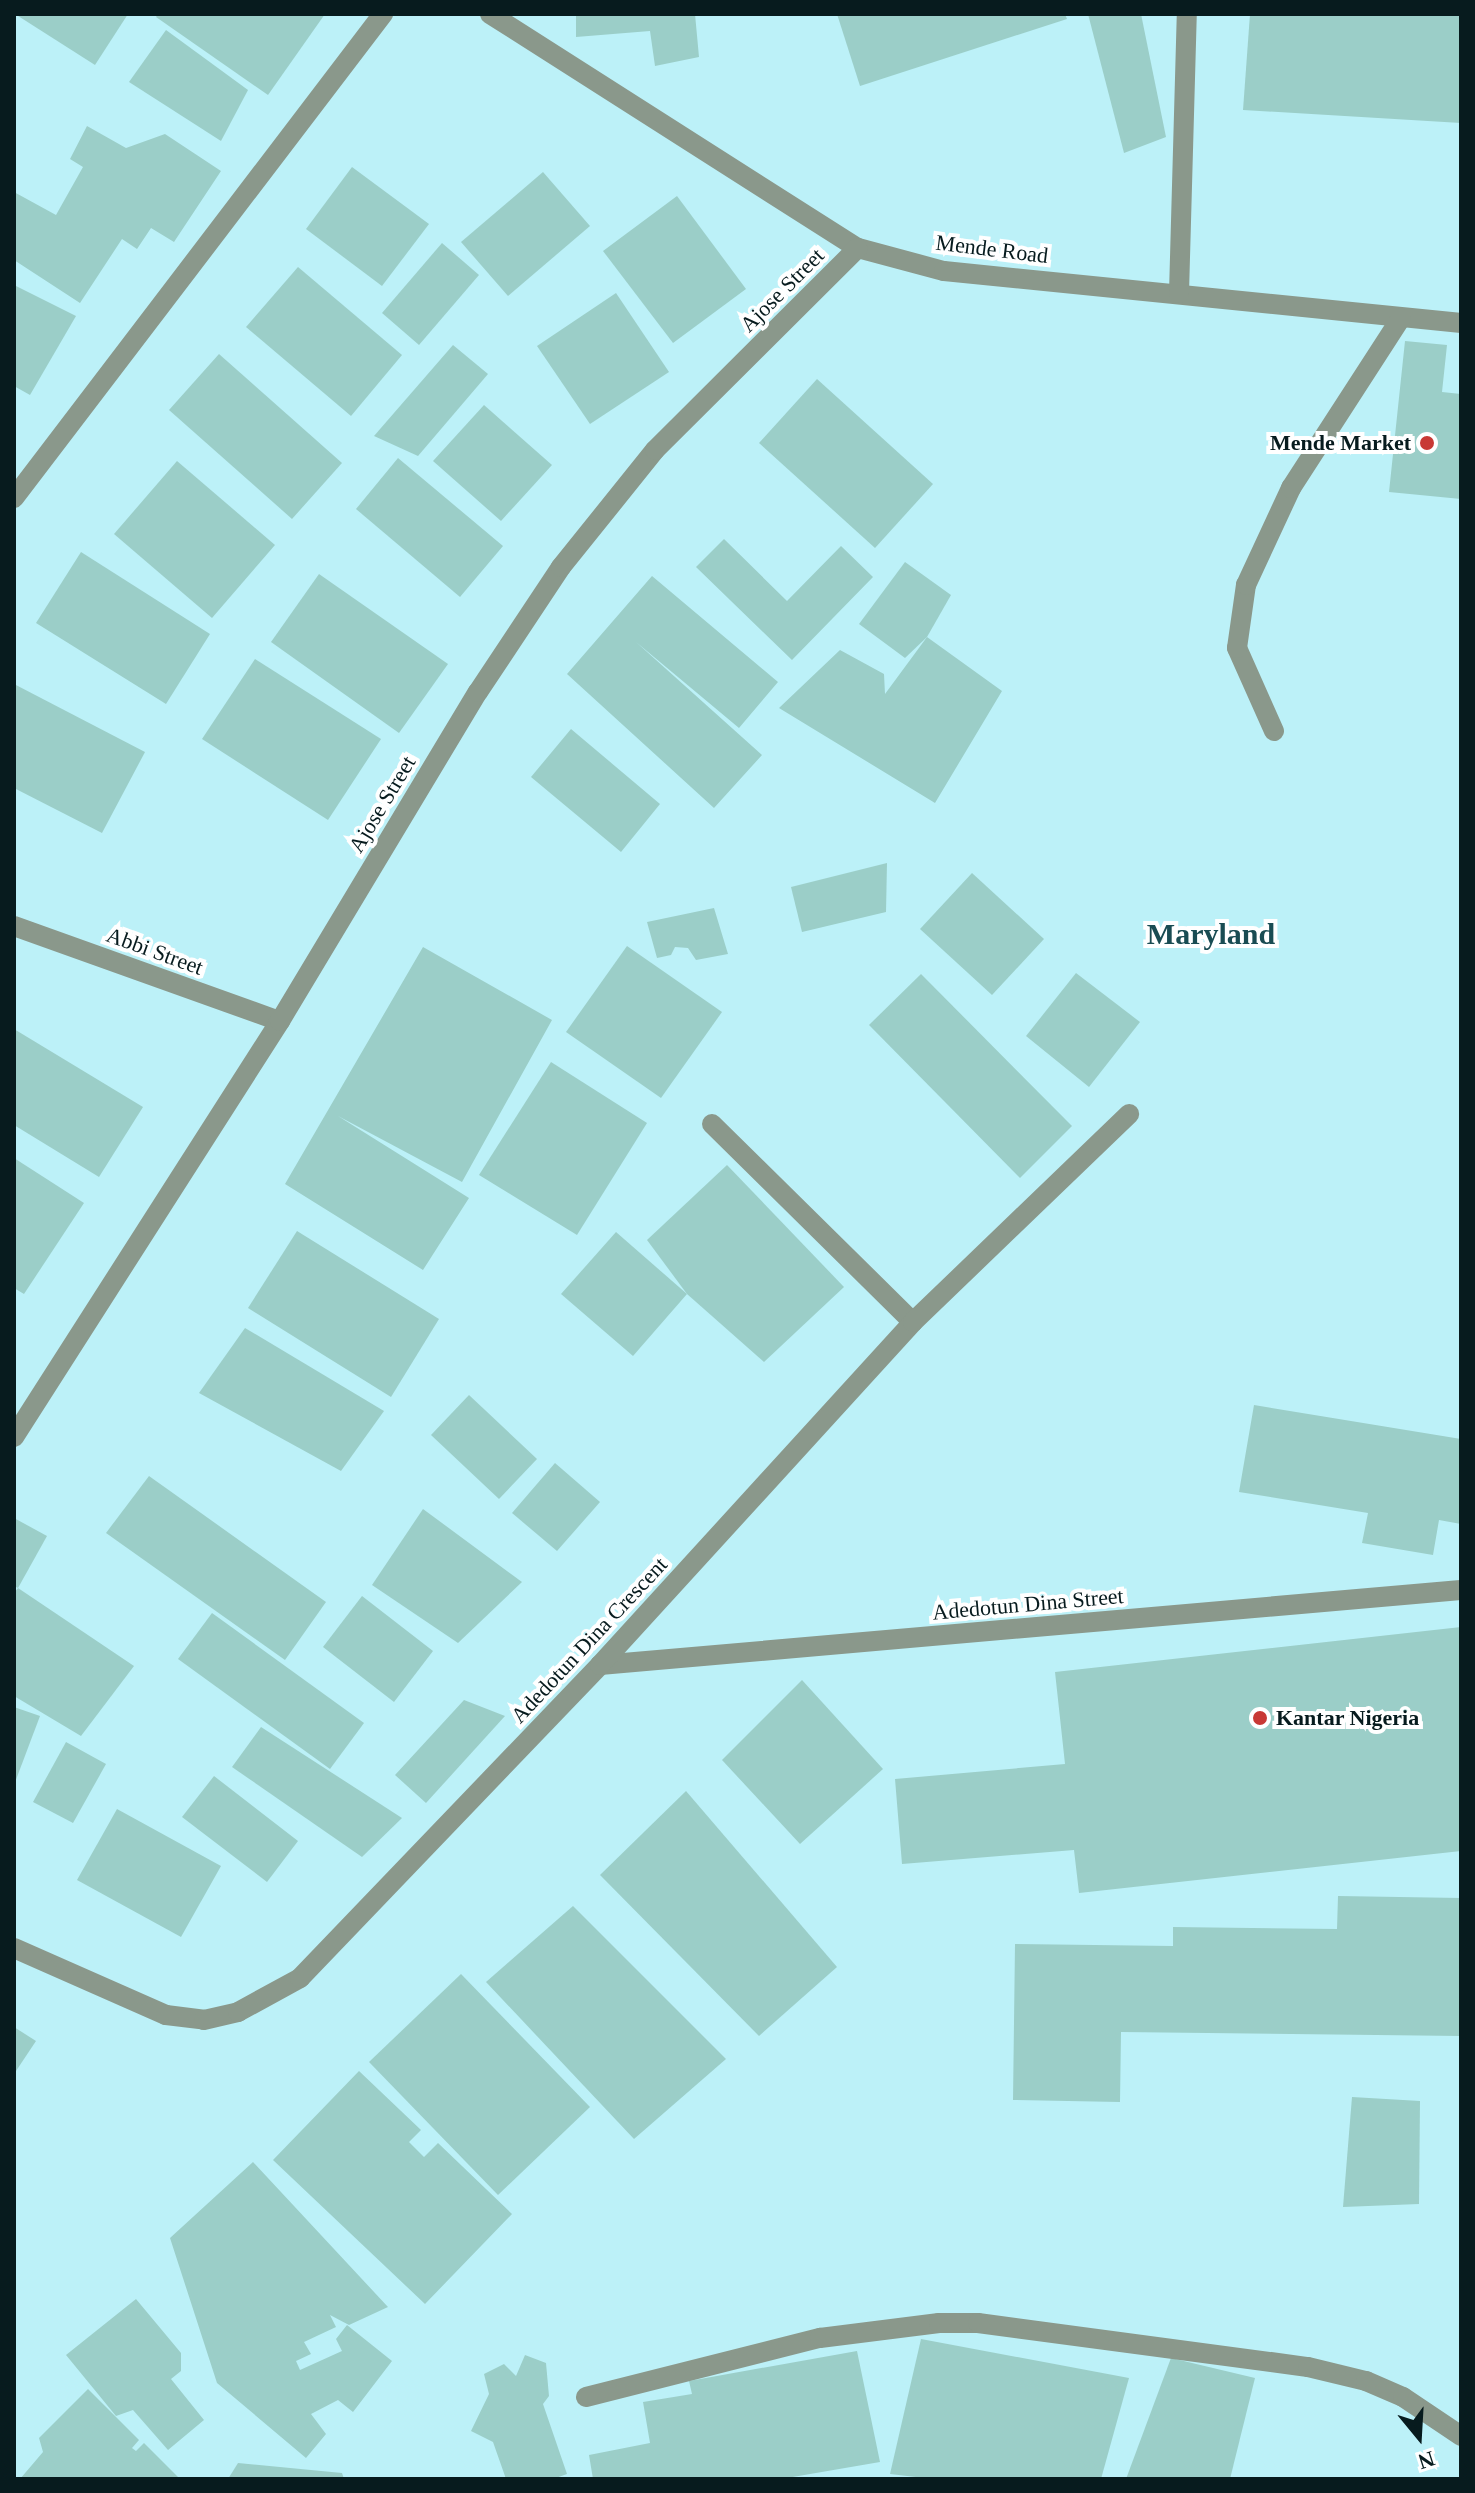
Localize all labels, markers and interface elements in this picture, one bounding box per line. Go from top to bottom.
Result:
street label: Mende Road [934,229,1050,269]
street label: Ajose Street [734,242,830,338]
place label: Mende Market [1270,430,1411,456]
marker: Mende Market [1418,434,1436,452]
street label: Ajose Street [343,751,421,857]
district label: Maryland [1147,916,1275,952]
street label: Abbi Street [103,921,207,981]
street label: Adedotun Dina Crescent [505,1551,673,1729]
street label: Adedotun Dina Street [931,1582,1125,1626]
place label: Kantar Nigeria [1276,1705,1420,1731]
marker: Kantar Nigeria [1251,1709,1269,1727]
north arrow [1379,2397,1459,2477]
text: N [1415,2446,1438,2475]

